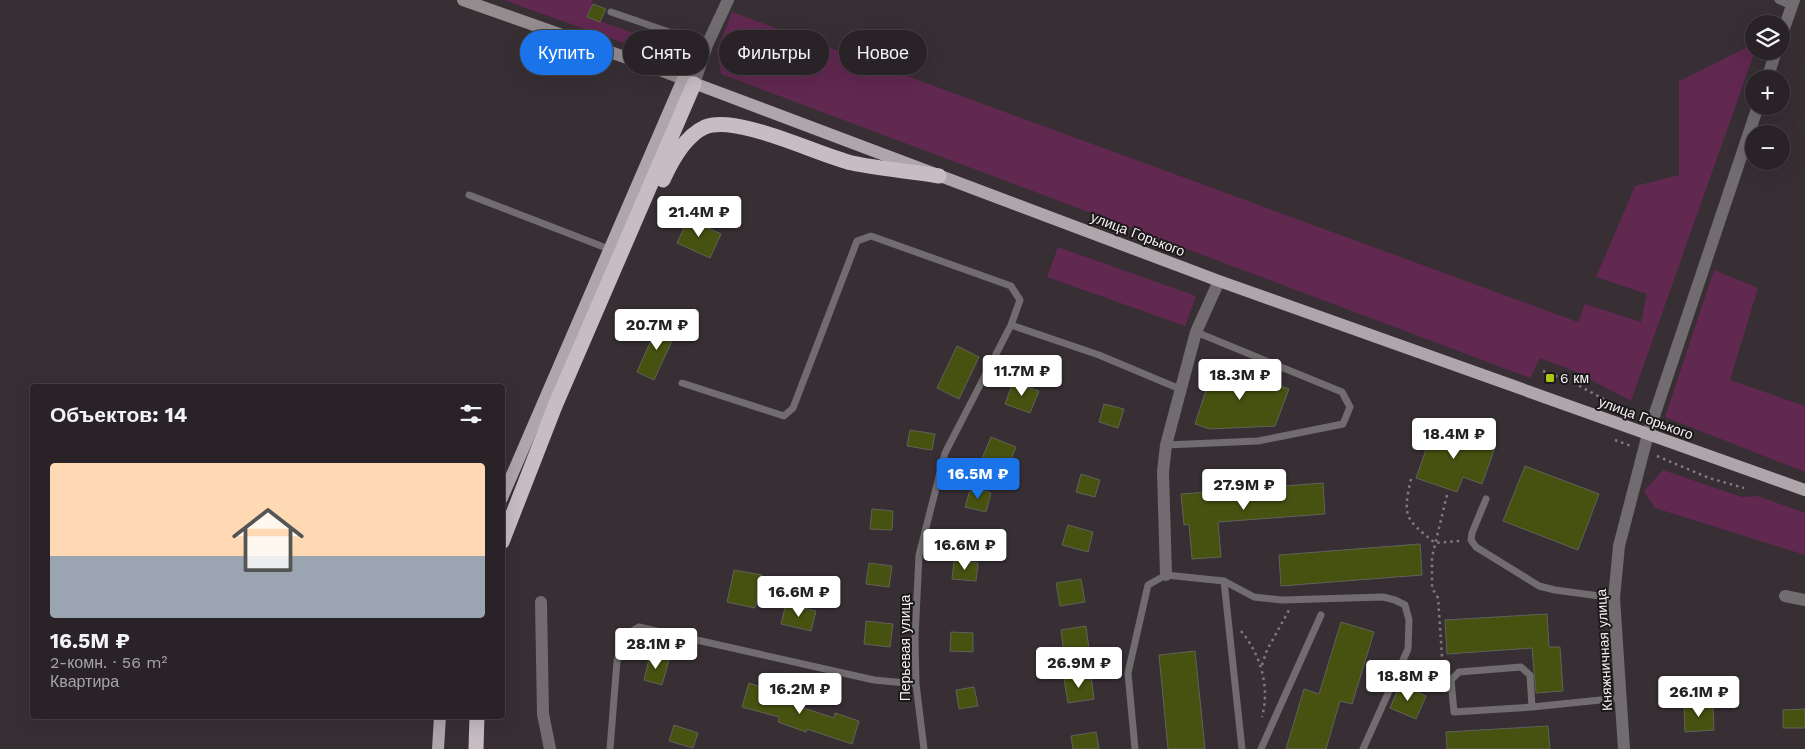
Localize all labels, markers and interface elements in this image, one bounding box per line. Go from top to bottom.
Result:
map controls [1745,15,1790,170]
button: layers [1745,15,1790,60]
chip: Купить [520,30,613,75]
chip: Снять [623,30,709,75]
chip: Фильтры [719,30,829,75]
chip: Новое [839,30,927,75]
button: + [1745,70,1790,115]
button: − [1745,125,1790,170]
pin: 21.4M ₽ [653,196,745,238]
text: 21.4M ₽ [668,202,730,221]
street label: улица Горького [1089,209,1187,259]
pin: 20.7M ₽ [611,308,703,351]
text: 20.7M ₽ [626,315,688,334]
pin: 11.7M ₽ [976,354,1068,397]
pin: 18.3M ₽ [1194,358,1286,401]
text: 11.7M ₽ [994,361,1050,380]
text: 18.3M ₽ [1209,365,1271,384]
place label: 6 км [1560,370,1589,386]
marker: 6 км [1544,372,1556,384]
street label: улица Горького [1597,393,1696,443]
icon: filters [457,400,485,428]
text: Объектов: 14 [50,402,187,427]
pin: 18.4M ₽ [1408,418,1500,460]
text: 18.4M ₽ [1423,424,1485,443]
pin: 16.5M ₽ [932,458,1024,500]
text: 16.5M ₽ [948,464,1008,483]
pin: 27.9M ₽ [1198,468,1290,511]
text: 27.9M ₽ [1213,475,1275,494]
icon: home [223,495,313,585]
pin: 16.6M ₽ [919,528,1011,571]
text: 16.6M ₽ [934,535,996,554]
pin: 16.6M ₽ [753,576,845,618]
text: 16.6M ₽ [768,582,830,601]
street label: Княжничная улица [1593,588,1615,711]
street label: Перьевая улица [897,594,913,701]
text: 16.5M ₽ [50,628,130,653]
pin: 28.1M ₽ [610,628,702,670]
text: 28.1M ₽ [626,634,686,653]
pin: 26.9M ₽ [1033,646,1125,689]
text: 2-комн. · 56 m² [50,653,167,672]
text: 26.9M ₽ [1047,653,1111,672]
pin: 18.8M ₽ [1362,660,1454,702]
text: 18.8M ₽ [1377,666,1439,685]
text: Квартира [50,672,119,691]
pin: 16.2M ₽ [754,672,846,715]
pin: 26.1M ₽ [1653,676,1745,718]
text: 16.2M ₽ [769,679,831,698]
text: 26.1M ₽ [1669,682,1729,701]

